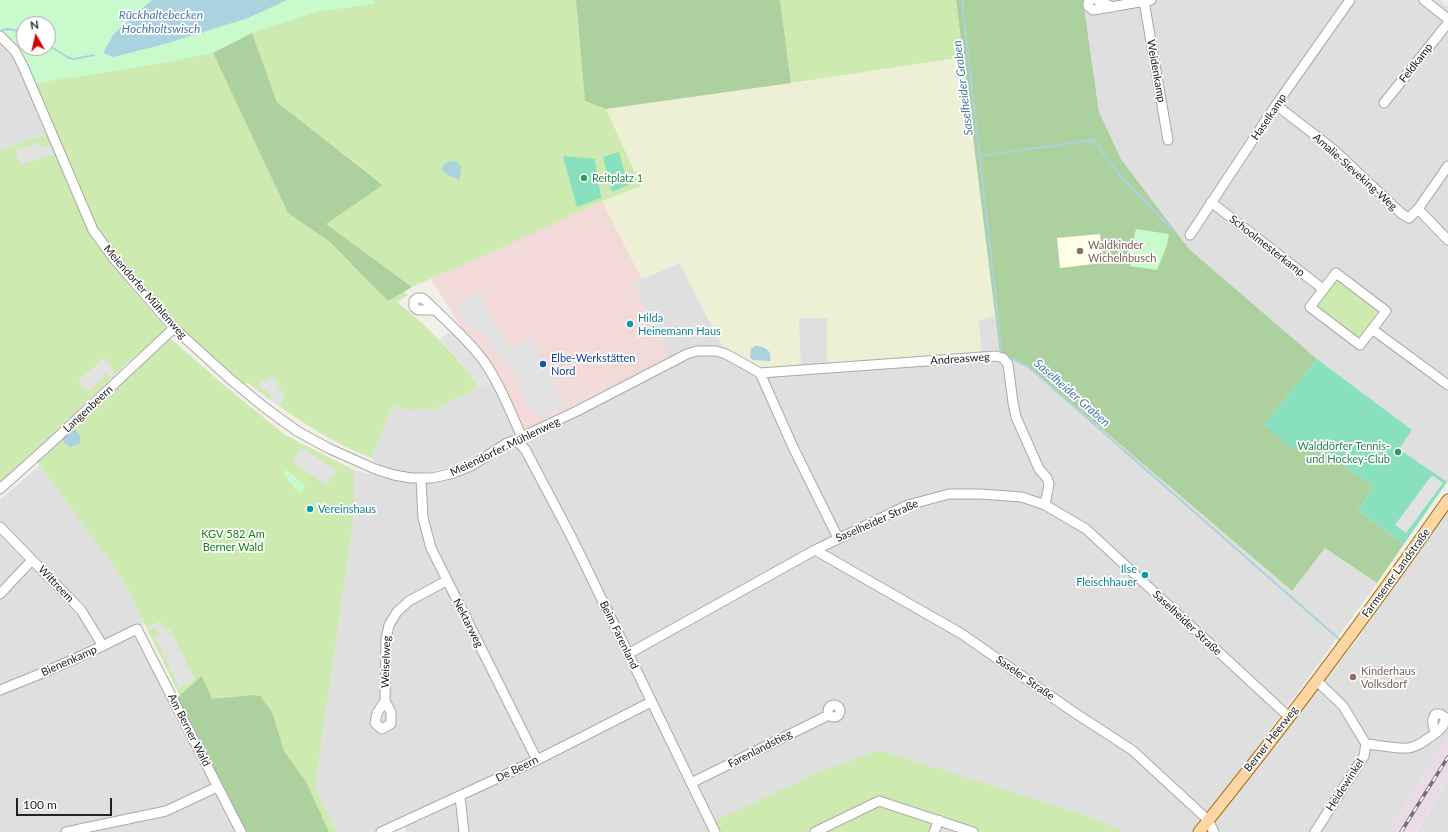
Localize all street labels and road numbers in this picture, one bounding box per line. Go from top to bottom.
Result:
street label: Weidenkamp [1144,39,1168,103]
street label: Feldkamp [1396,41,1436,85]
street label: Haselkamp [1249,91,1289,143]
street label: Amalie-Sieveking-Weg [1310,131,1400,213]
street label: Schoolmesterkamp [1227,212,1307,280]
street label: Meiendorfer Mühlenweg [101,242,189,342]
street label: Andreasweg [930,350,990,368]
street label: Langenbeern [61,383,115,435]
street label: Meiendorfer Mühlenweg [448,415,562,479]
street label: Saselheider Straße [834,497,920,545]
street label: Farmsener Landstraße [1359,526,1433,620]
street label: Wittreem [35,563,77,605]
street label: Saselheider Straße [1150,588,1224,658]
street label: Nektarweg [450,596,486,650]
street label: Beim Farenland [597,599,641,671]
street label: Weiselweg [378,636,394,688]
street label: Bienenkamp [39,643,99,679]
street label: Saseler Straße [993,653,1057,703]
street label: Am Berner Wald [165,691,213,769]
street label: Berner Heerweg [1241,704,1301,774]
street label: Farenlandstieg [726,727,794,771]
street label: De Beern [494,753,540,785]
street label: Heidewinkel [1323,756,1367,814]

